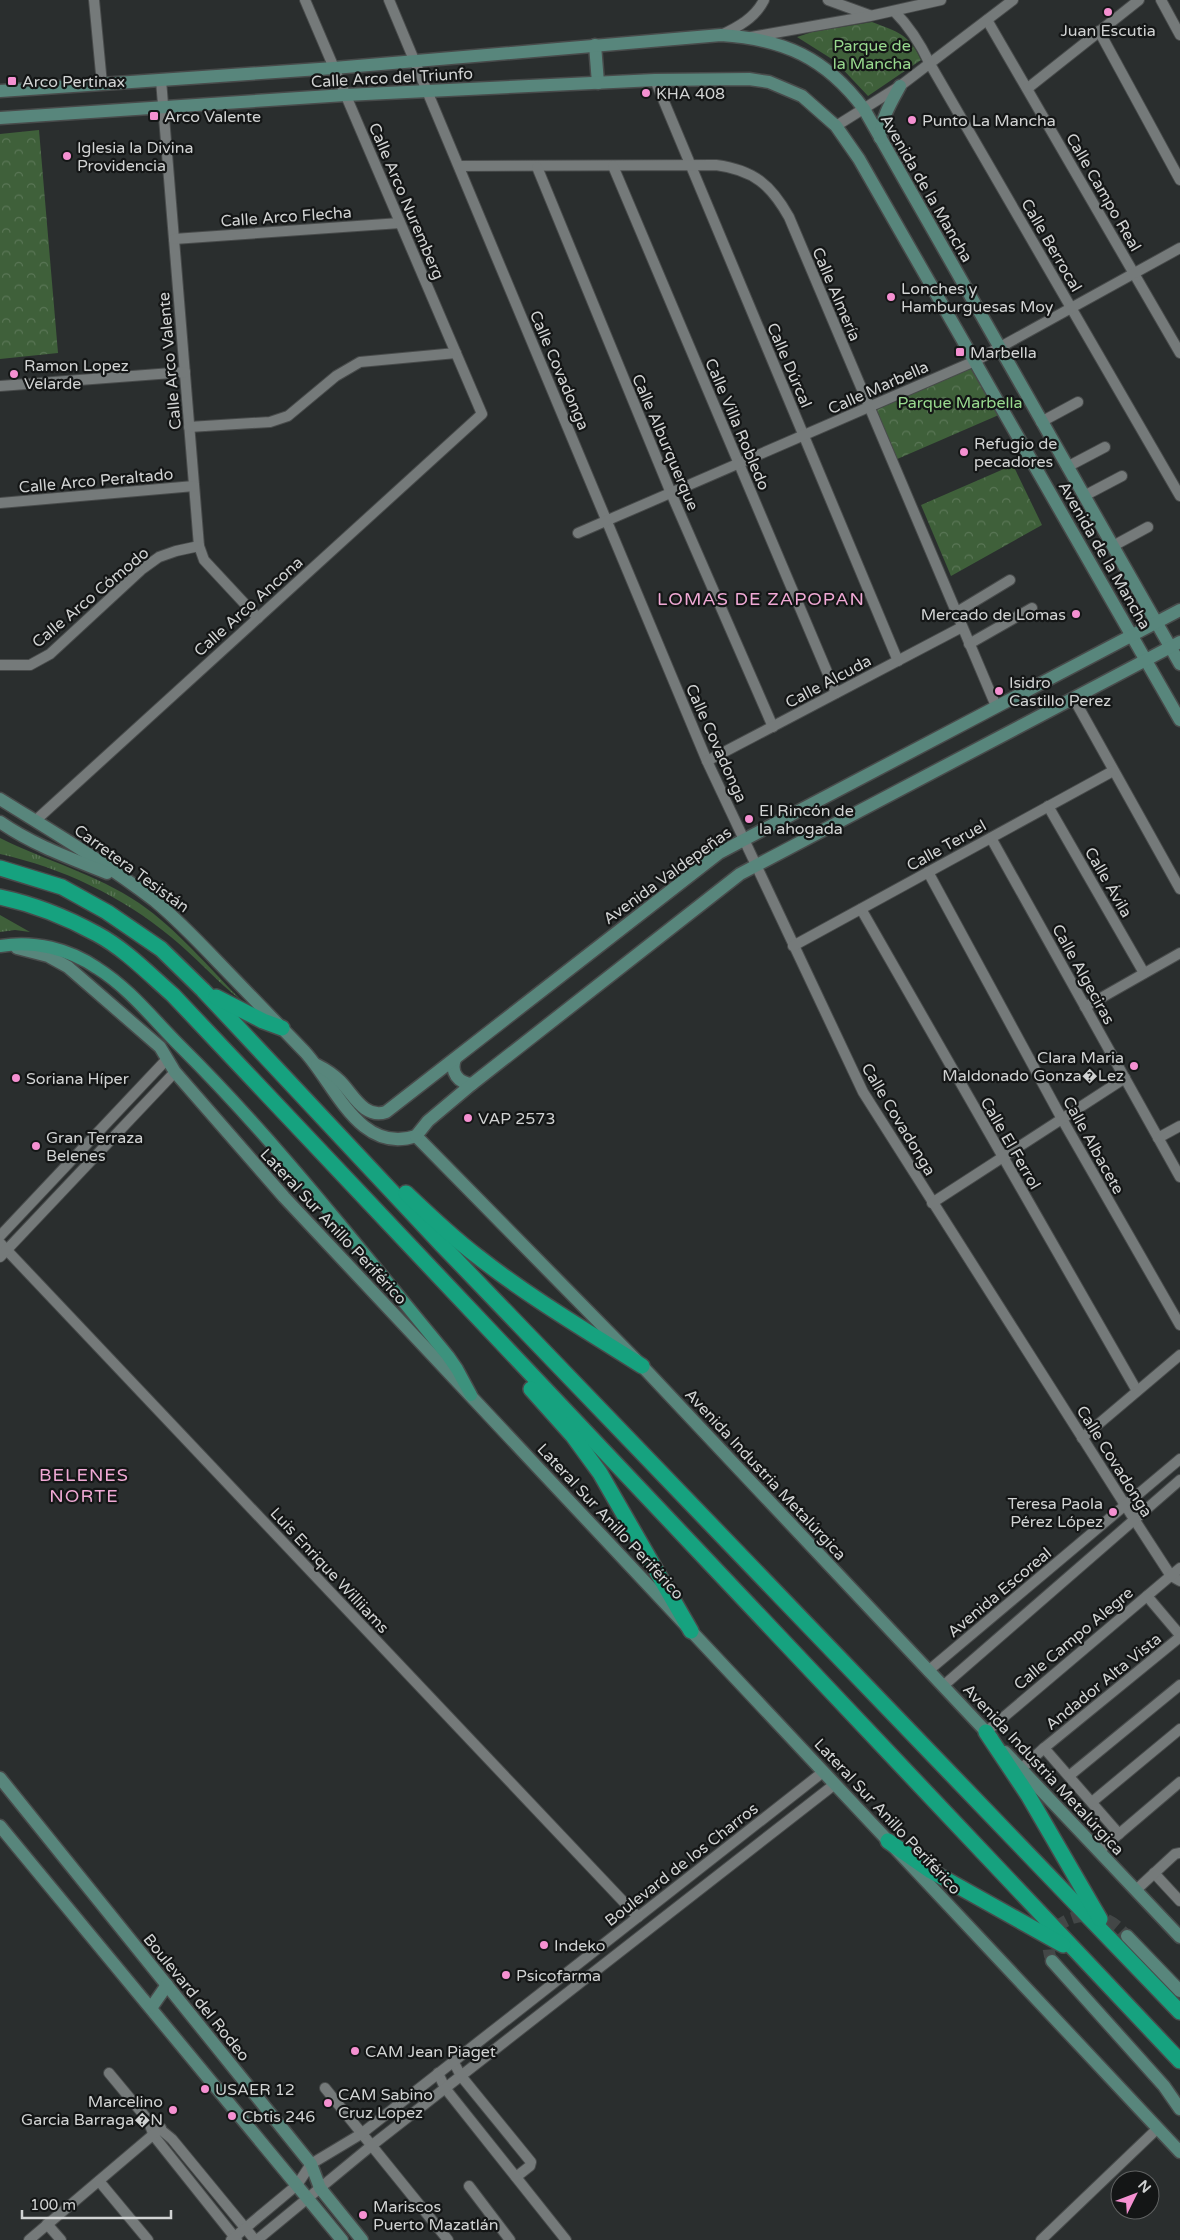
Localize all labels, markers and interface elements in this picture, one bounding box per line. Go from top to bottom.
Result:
marker: Juan Escutia [1102,6,1114,18]
place label: Juan Escutia [1060,21,1156,41]
park label: Parque de la Mancha [833,36,911,74]
street label: Calle Arco del Triunfo [311,64,474,92]
place label: Arco Pertinax [22,72,125,92]
marker: Arco Pertinax [6,75,18,87]
place label: KHA 408 [656,84,725,104]
marker: KHA 408 [640,87,652,99]
place label: Arco Valente [164,107,261,127]
marker: Arco Valente [148,110,160,122]
street label: Avenida de la Mancha [876,111,977,266]
place label: Punto La Mancha [922,111,1056,131]
marker: Punto La Mancha [906,114,918,126]
street label: Calle Arco Nuremberg [364,120,448,283]
street label: Calle Campo Real [1061,130,1145,255]
place label: Iglesia la Divina Providencia [77,138,193,176]
marker: Iglesia la Divina Providencia [61,150,73,162]
street label: Calle Berrocal [1016,195,1086,296]
street label: Calle Arco Flecha [220,202,352,232]
street label: Calle Almería [807,244,865,344]
place label: Lonches y Hamburguesas Moy [901,279,1054,317]
street label: Calle Arco Valente [154,291,186,431]
marker: Lonches y Hamburguesas Moy [885,291,897,303]
street label: Calle Covadonga [525,308,593,433]
street label: Calle Dúrcal [762,320,816,411]
place label: Marbella [970,343,1037,363]
marker: Marbella [954,346,966,358]
street label: Calle Villa Robledo [700,355,774,493]
place label: Ramon Lopez Velarde [24,356,129,394]
street label: Calle Marbella [825,357,932,419]
marker: Ramon Lopez Velarde [8,368,20,380]
street label: Calle Alburquerque [627,371,703,514]
park label: Parque Marbella [898,393,1022,413]
place label: Refugio de pecadores [974,434,1057,472]
marker: Refugio de pecadores [958,446,970,458]
street label: Calle Arco Peraltado [18,464,174,498]
street label: Avenida de la Mancha [1054,478,1155,633]
street label: Calle Arco Cómodo [28,543,153,652]
street label: Calle Arco Ancona [190,553,307,661]
district label: LOMAS DE ZAPOPAN [657,588,865,610]
place label: Mercado de Lomas [921,605,1066,625]
marker: Mercado de Lomas [1070,608,1082,620]
street label: Calle Alcuda [782,651,875,713]
place label: Isidro Castillo Perez [1009,673,1111,711]
street label: Calle Covadonga [681,681,751,806]
marker: Isidro Castillo Perez [993,685,1005,697]
place label: El Rincón de la ahogada [759,801,854,839]
marker: El Rincón de la ahogada [743,813,755,825]
street label: Calle Teruel [903,816,990,876]
street label: Carretera Tesistán [70,820,193,917]
street label: Avenida Valdepeñas [600,823,736,929]
street label: Calle Ávila [1080,844,1136,921]
street label: Calle Algeciras [1047,921,1119,1028]
place label: Clara Maria Maldonado Gonza�Lez [942,1048,1124,1086]
street label: Calle Covadonga [857,1060,940,1179]
marker: Clara Maria Maldonado Gonza�Lez [1128,1060,1140,1072]
place label: Soriana Híper [26,1069,130,1089]
marker: Soriana Híper [10,1072,22,1084]
street label: Calle Albacete [1058,1093,1128,1198]
street label: Calle El Ferrol [976,1094,1045,1193]
place label: VAP 2573 [478,1109,555,1129]
marker: VAP 2573 [462,1112,474,1124]
place label: Gran Terraza Belenes [46,1128,143,1166]
marker: Gran Terraza Belenes [30,1140,42,1152]
street label: Lateral Sur Anillo Periférico [256,1144,411,1309]
street label: Avenida Industria Metalúrgica [680,1385,850,1565]
street label: Calle Covadonga [1072,1402,1156,1521]
street label: Lateral Sur Anillo Periférico [533,1439,688,1604]
district label: BELENES NORTE [39,1464,129,1507]
place label: Teresa Paola Pérez López [1007,1494,1103,1532]
street label: Luis Enrique Williiams [266,1503,393,1638]
marker: Teresa Paola Pérez López [1107,1506,1119,1518]
street label: Avenida Escoreal [944,1543,1056,1642]
street label: Calle Campo Alegre [1010,1583,1138,1695]
street label: Andador Alta Vista [1042,1629,1166,1735]
street label: Avenida Industria Metalúrgica [958,1680,1128,1860]
street label: Lateral Sur Anillo Periférico [810,1734,965,1899]
street label: Boulevard de los Charros [601,1799,762,1931]
street label: Boulevard del Rodeo [139,1930,254,2065]
place label: Indeko [554,1936,606,1956]
marker: Indeko [538,1939,550,1951]
place label: Psicofarma [516,1966,601,1986]
marker: Psicofarma [500,1969,512,1981]
place label: CAM Jean Piaget [365,2042,496,2062]
marker: CAM Jean Piaget [349,2045,361,2057]
place label: USAER 12 [215,2080,295,2100]
marker: USAER 12 [199,2083,211,2095]
place label: CAM Sabino Cruz Lopez [338,2085,433,2123]
place label: Marcelino Garcia Barraga�N [21,2092,163,2130]
marker: CAM Sabino Cruz Lopez [322,2097,334,2109]
marker: Marcelino Garcia Barraga�N [167,2104,179,2116]
place label: Cbtis 246 [242,2107,315,2127]
marker: Cbtis 246 [226,2110,238,2122]
north arrow [1110,2170,1160,2220]
text: N [1134,2177,1154,2197]
scale bar [22,2188,171,2220]
text: 100 m [30,2196,76,2214]
place label: Mariscos Puerto Mazatlán [373,2197,499,2235]
marker: Mariscos Puerto Mazatlán [357,2209,369,2221]

